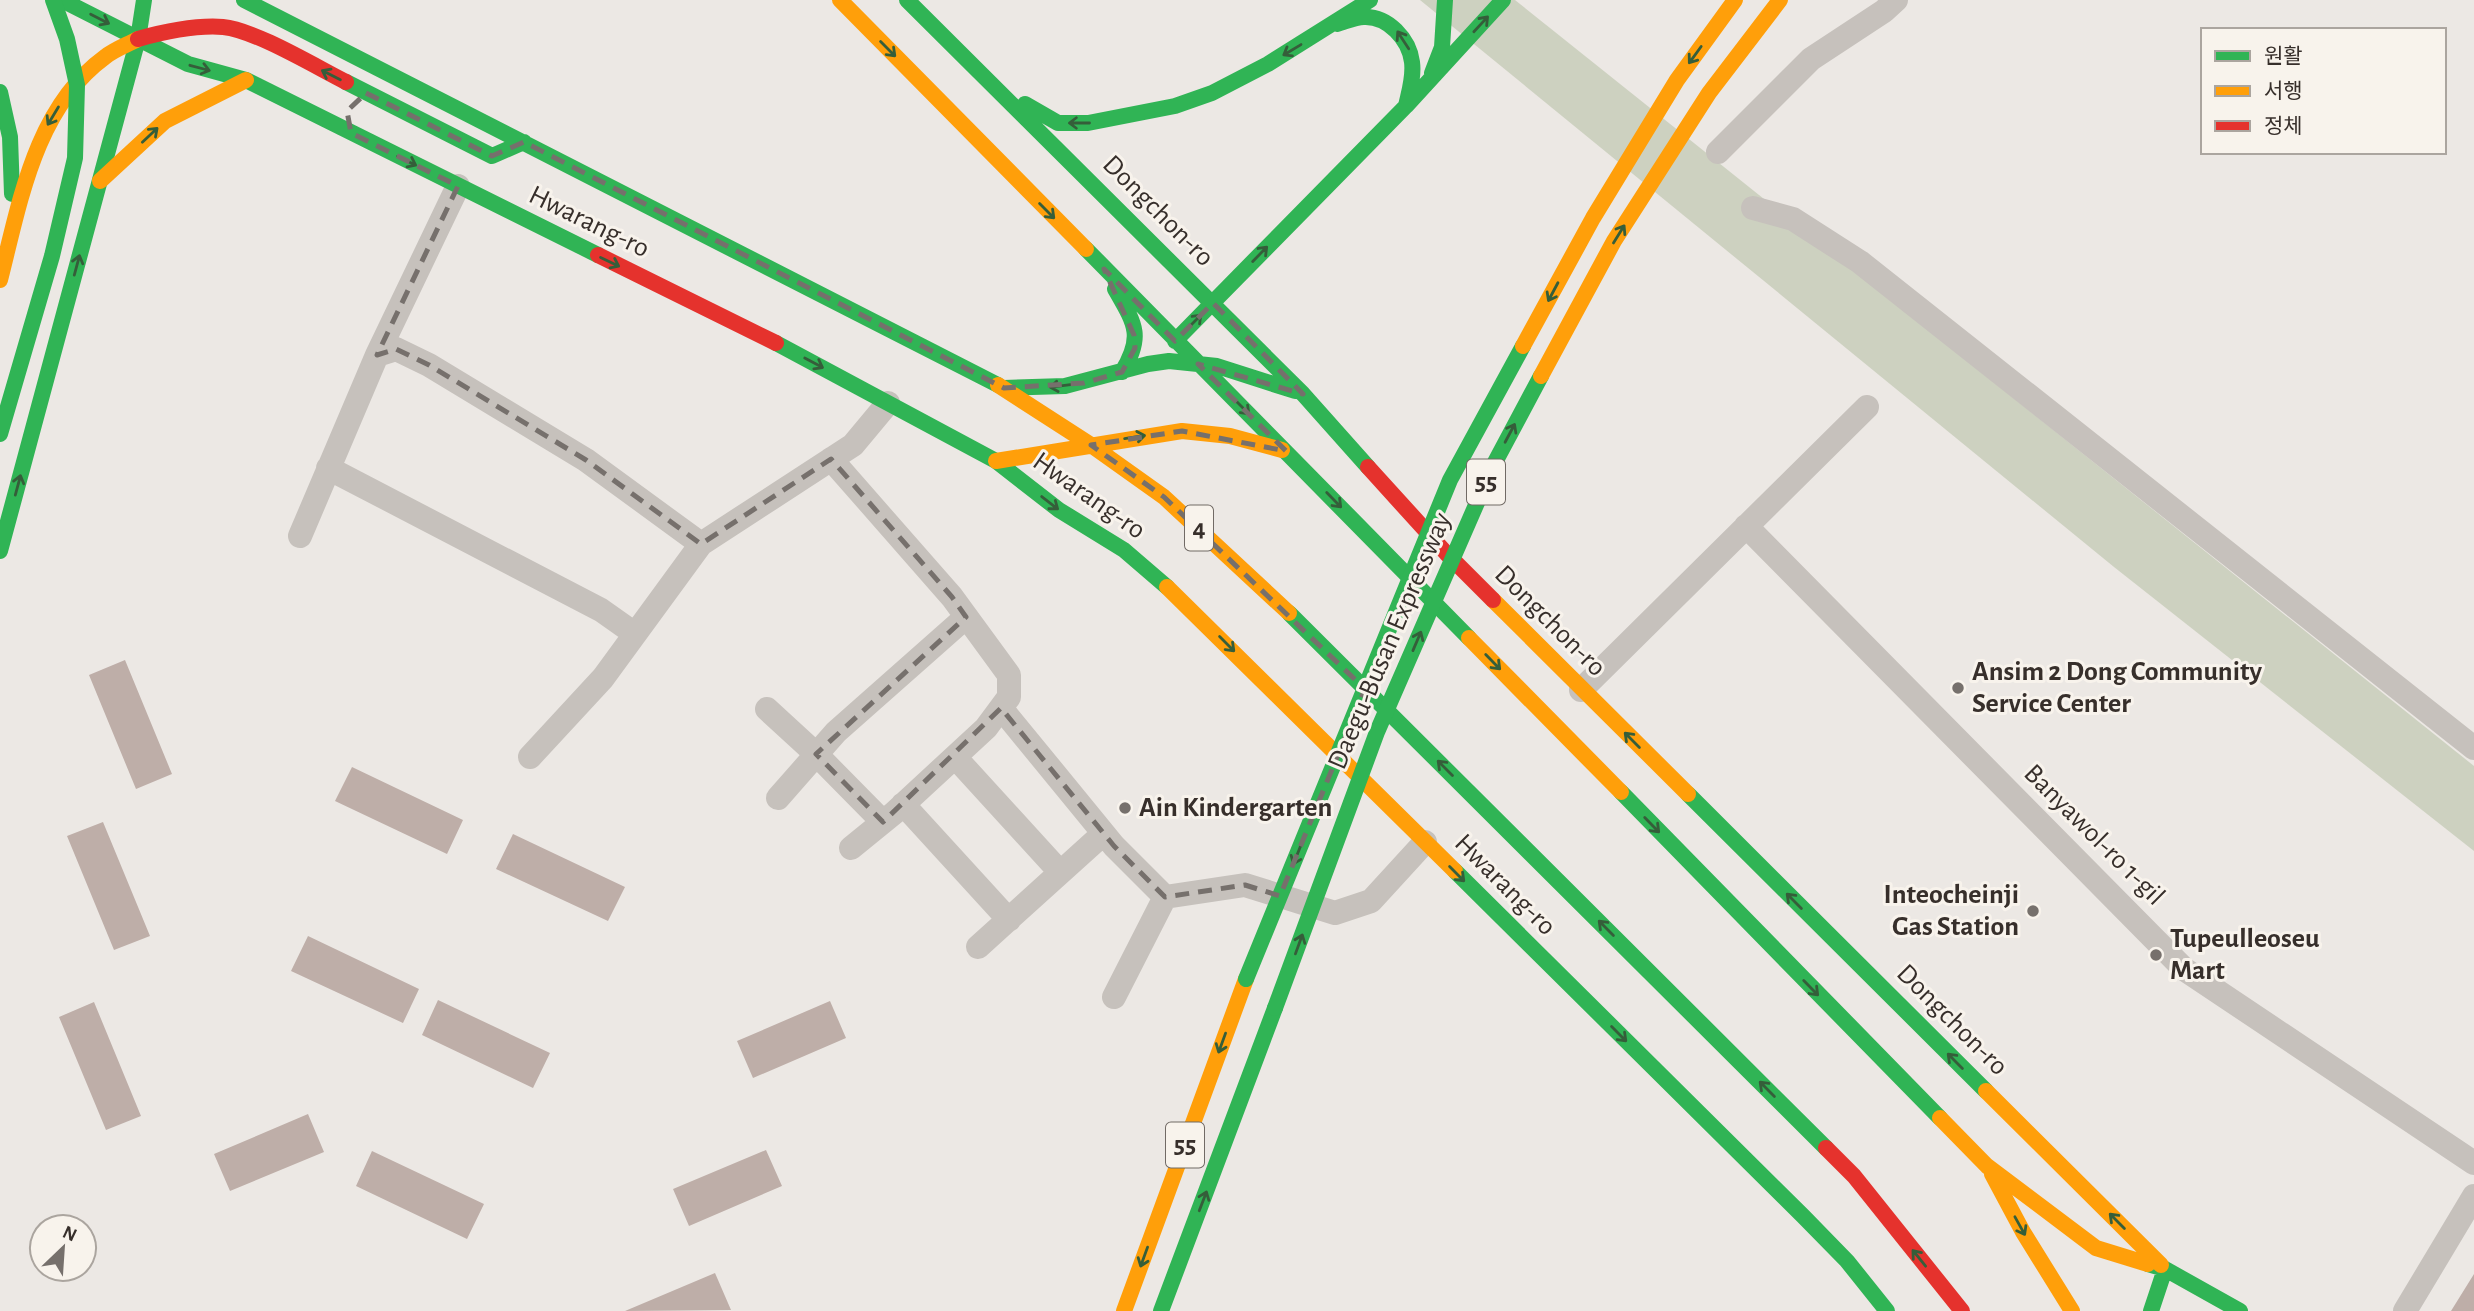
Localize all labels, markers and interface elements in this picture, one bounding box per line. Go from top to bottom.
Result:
one-way arrow [89,13,110,27]
one-way arrow [1472,16,1489,33]
legend [2201,28,2446,154]
one-way arrow [1395,31,1409,51]
one-way arrow [879,40,896,57]
one-way arrow [1282,43,1302,57]
one-way arrow [1688,45,1702,64]
text: 원활 [2264,45,2303,67]
one-way arrow [188,62,211,75]
one-way arrow [321,68,342,82]
text: 서행 [2264,80,2303,102]
one-way arrow [46,106,60,126]
text: 정체 [2264,115,2303,137]
one-way arrow [1068,116,1091,130]
one-way arrow [141,127,159,143]
street label: Dongchon-ro [1097,150,1219,272]
one-way arrow [396,154,417,168]
street label: Hwarang-ro [524,181,654,263]
one-way arrow [1039,202,1056,219]
one-way arrow [1613,224,1627,244]
one-way arrow [1252,246,1269,263]
one-way arrow [71,254,84,277]
one-way arrow [599,256,620,269]
one-way arrow [1545,281,1559,302]
one-way arrow [1185,314,1202,331]
one-way arrow [803,357,824,371]
one-way arrow [1049,380,1071,393]
one-way arrow [1233,399,1250,416]
one-way arrow [1504,424,1518,444]
one-way arrow [1123,430,1146,443]
street label: Hwarang-ro [1028,447,1150,545]
road number: 55 [1467,460,1505,504]
one-way arrow [12,474,25,497]
one-way arrow [1325,491,1342,508]
one-way arrow [1040,496,1058,511]
road number: 4 [1185,506,1213,550]
street label: Daegu-Busan Expressway [1323,508,1457,773]
street label: Dongchon-ro [1489,560,1611,682]
one-way arrow [1411,630,1424,652]
one-way arrow [1218,636,1235,653]
one-way arrow [1484,654,1501,671]
place label: Ansim 2 Dong Community Service Center [1972,658,2262,718]
marker: Ansim 2 Dong Community Service Center [1950,680,1966,696]
one-way arrow [1624,732,1641,749]
one-way arrow [1436,759,1453,776]
street label: Banyawol-ro 1-gil [2018,759,2170,911]
place label: Ain Kindergarten [1139,794,1332,822]
marker: Ain Kindergarten [1117,800,1133,816]
one-way arrow [1643,816,1660,833]
street label: Hwarang-ro [1449,829,1561,941]
one-way arrow [1289,844,1302,866]
one-way arrow [1448,865,1465,882]
place label: Inteocheinji Gas Station [1884,881,2019,941]
one-way arrow [1785,892,1802,909]
marker: Inteocheinji Gas Station [2025,903,2041,919]
one-way arrow [1598,920,1615,937]
place label: Tupeulleoseu Mart [2170,925,2320,985]
one-way arrow [1293,933,1306,955]
marker: Tupeulleoseu Mart [2148,947,2164,963]
street label: Dongchon-ro [1891,959,2013,1081]
one-way arrow [1802,979,1819,996]
one-way arrow [1610,1026,1627,1043]
one-way arrow [1215,1032,1228,1054]
one-way arrow [1947,1052,1964,1069]
one-way arrow [1759,1081,1776,1098]
road number: 55 [1166,1122,1204,1168]
one-way arrow [1197,1191,1210,1213]
one-way arrow [2108,1212,2125,1229]
north arrow [28,1213,98,1283]
one-way arrow [2014,1215,2027,1236]
text: N [60,1223,80,1245]
one-way arrow [1137,1245,1149,1267]
one-way arrow [1911,1249,1926,1267]

